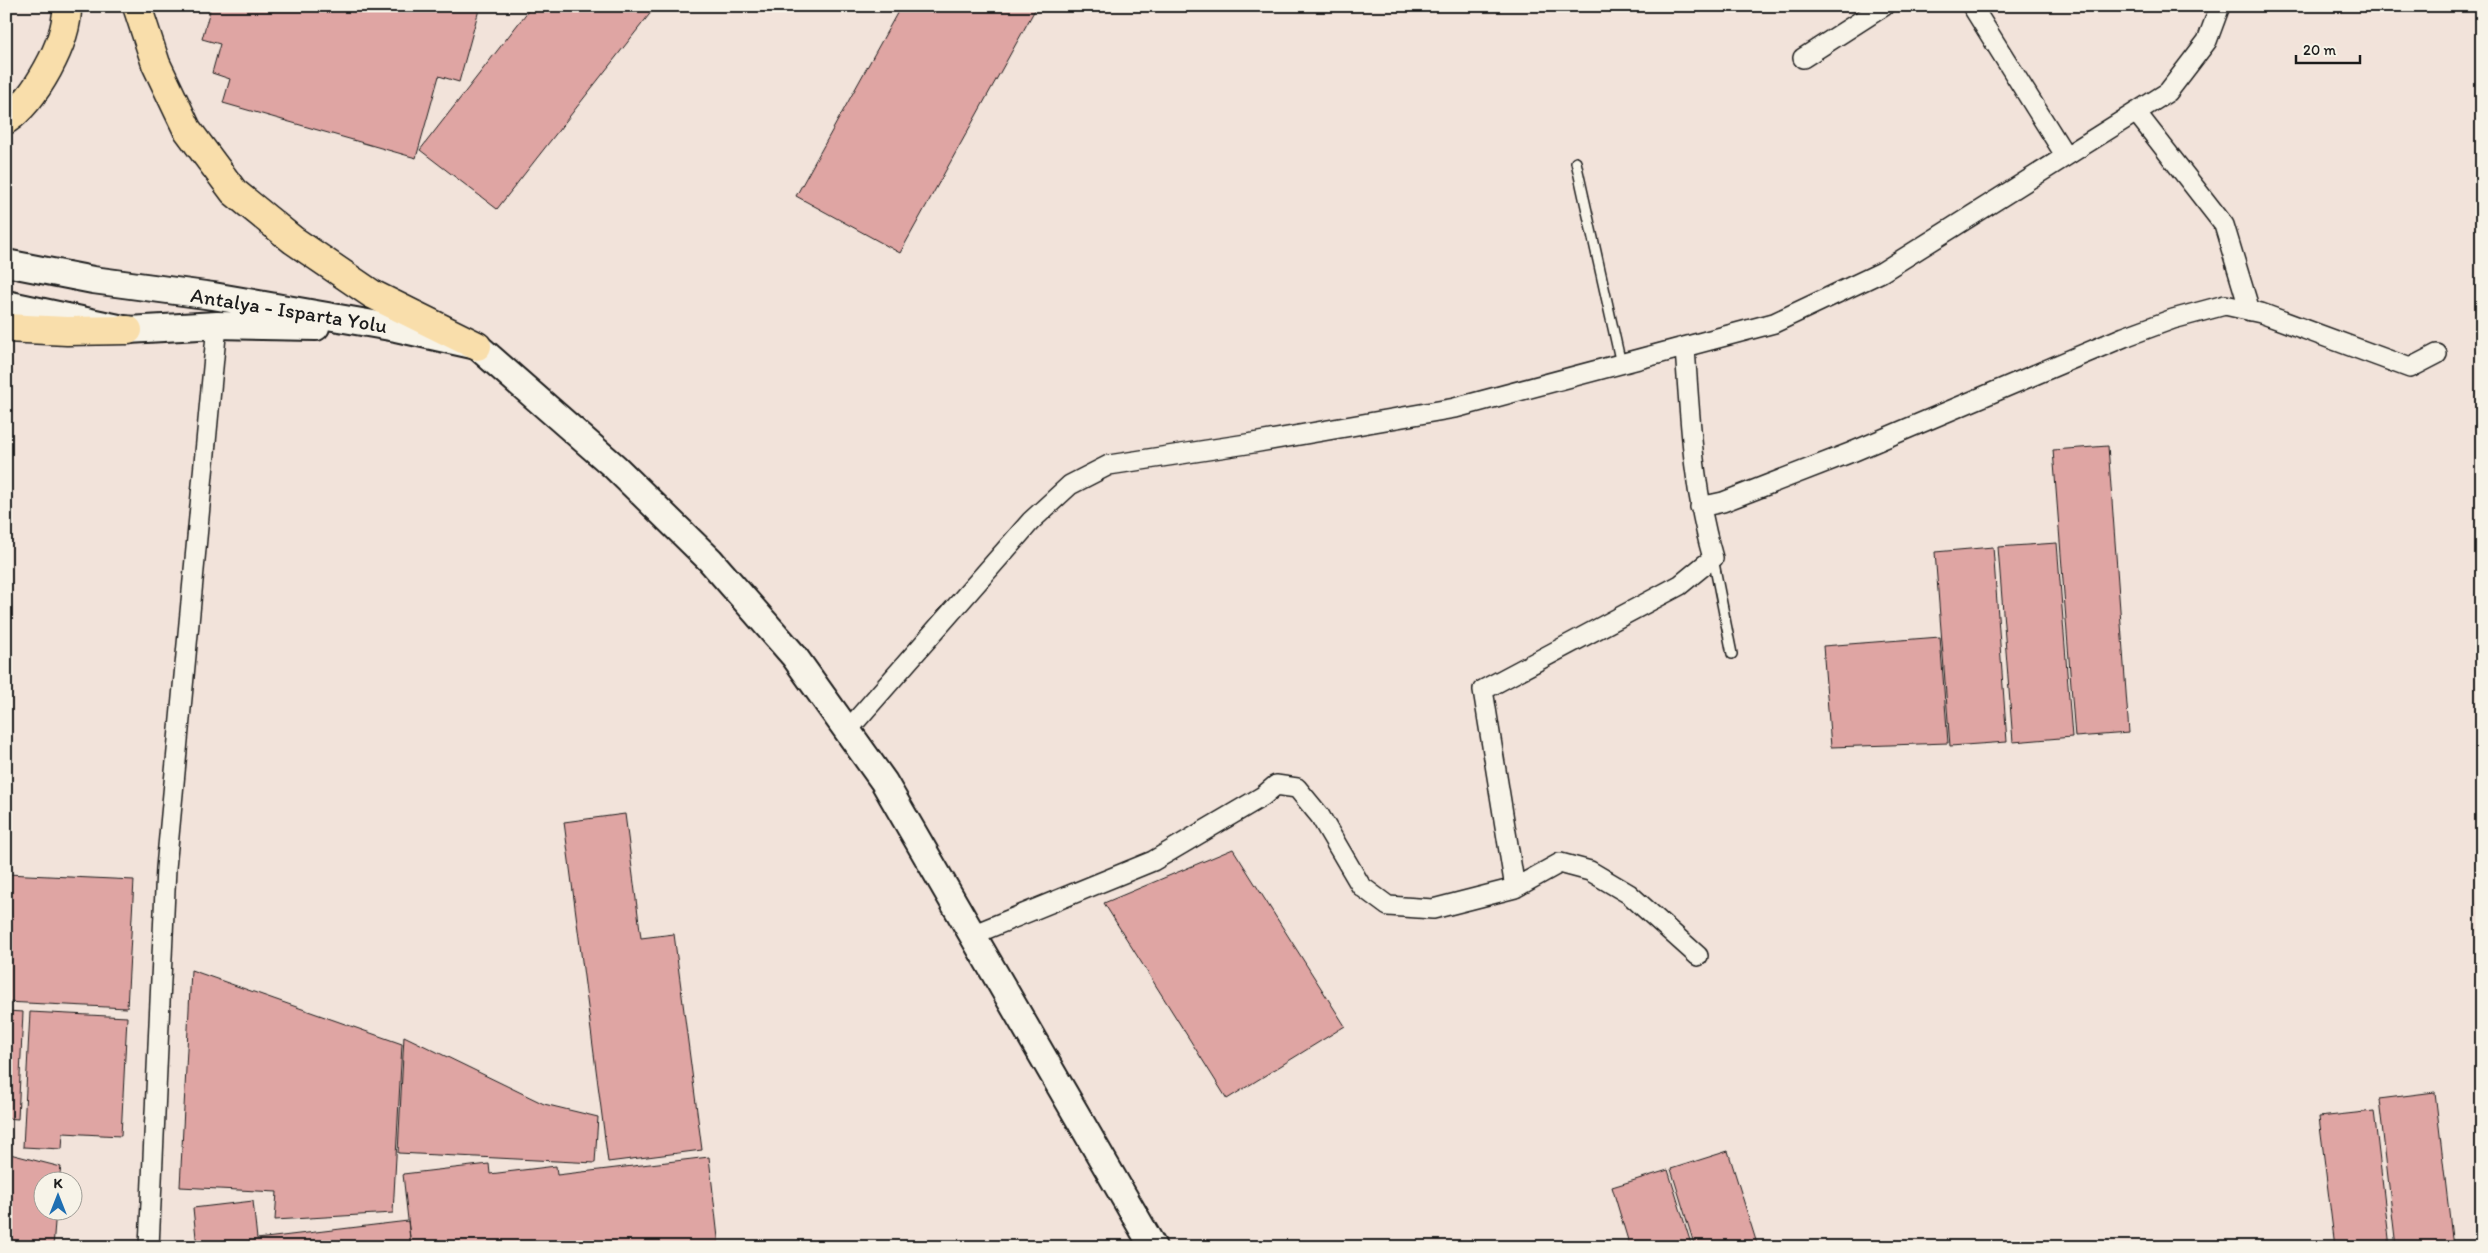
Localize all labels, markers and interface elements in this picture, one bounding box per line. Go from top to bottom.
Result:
scale bar [2296,32,2359,64]
text: 20 m [2303,41,2337,59]
street label: Antalya - Isparta Yolu [189,282,389,338]
north arrow [32,1170,82,1220]
text: K [54,1175,64,1192]

